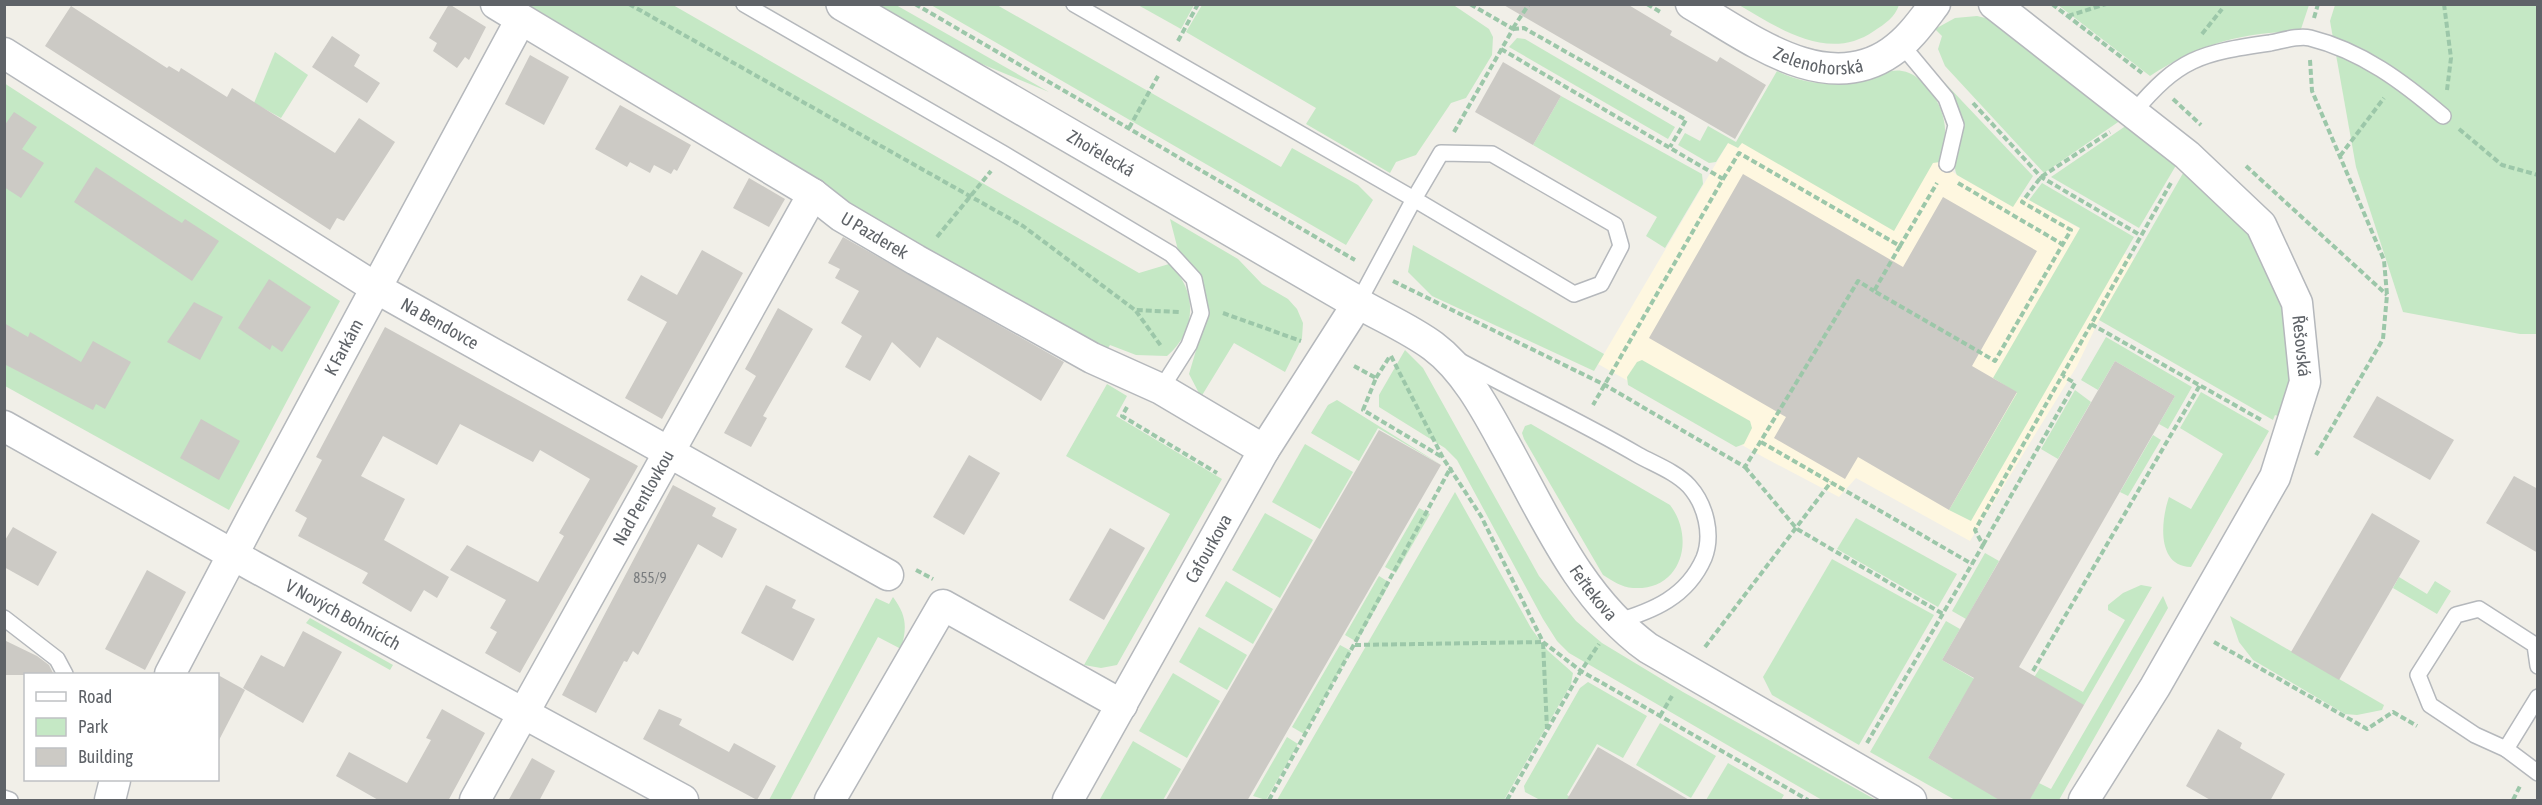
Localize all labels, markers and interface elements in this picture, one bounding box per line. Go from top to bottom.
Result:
street label: Zelenohorská [1770,42,1865,79]
street label: Zhořelecká [1063,125,1138,181]
street label: U Pazderek [837,207,912,263]
street label: Na Bendovce [397,293,483,353]
street label: Řešovská [2288,314,2315,378]
street label: K Farkám [320,315,367,379]
street label: Nad Pentlovkou [608,446,678,549]
street label: Cafourkova [1181,510,1236,587]
street label: Feřtekova [1565,561,1622,625]
house number: 855/9 [633,569,667,586]
street label: V Nových Bohnicích [282,575,404,654]
legend [24,673,219,781]
text: Road [78,686,112,707]
text: Park [78,716,108,737]
text: Building [78,746,133,767]

